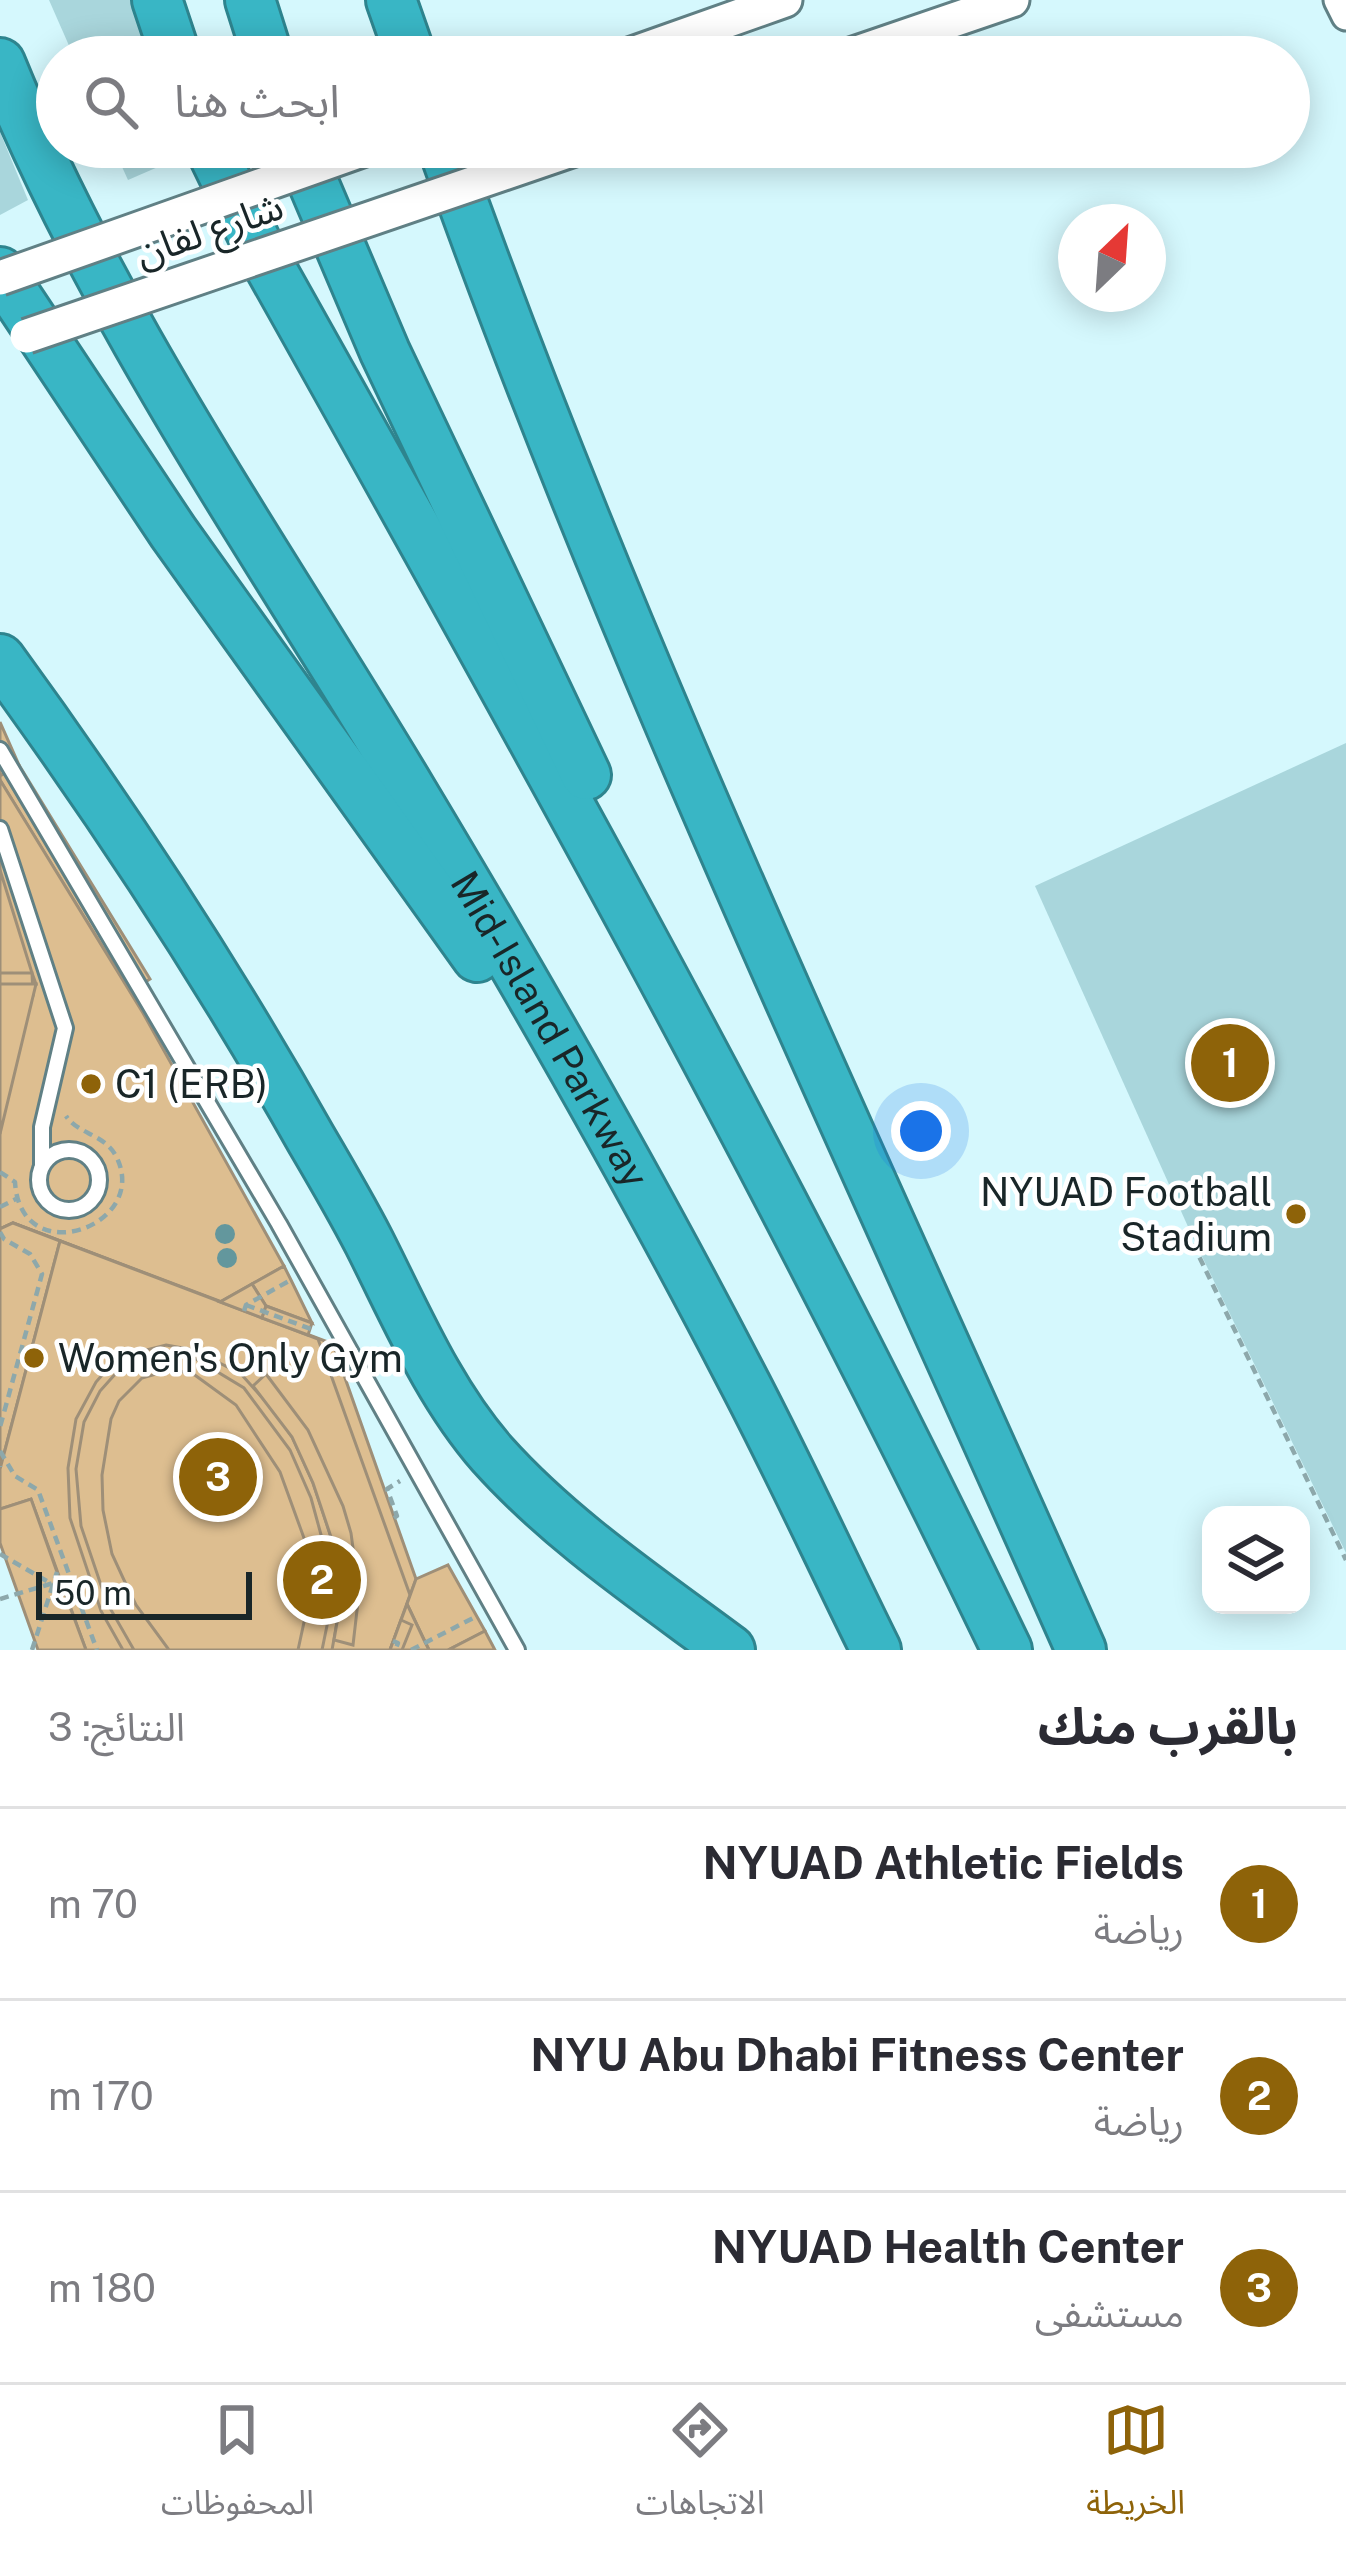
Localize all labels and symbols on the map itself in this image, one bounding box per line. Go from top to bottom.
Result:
street label: شارع لفان [129,182,291,281]
north arrow [1058,204,1166,312]
street label: Mid-Island Parkway [441,863,659,1195]
pin: 1 [1191,1018,1269,1108]
place label: C1 (ERB) [115,1061,268,1107]
marker: C1 (ERB) [78,1071,104,1097]
your location [891,1101,951,1161]
place label: NYUAD Football Stadium [980,1169,1272,1260]
marker: NYUAD Football Stadium [1283,1201,1309,1227]
place label: Women's Only Gym [58,1335,403,1381]
marker: Women's Only Gym [21,1345,47,1371]
pin: 3 [179,1432,257,1522]
pin: 2 [283,1535,361,1625]
scale bar [36,1566,252,1619]

